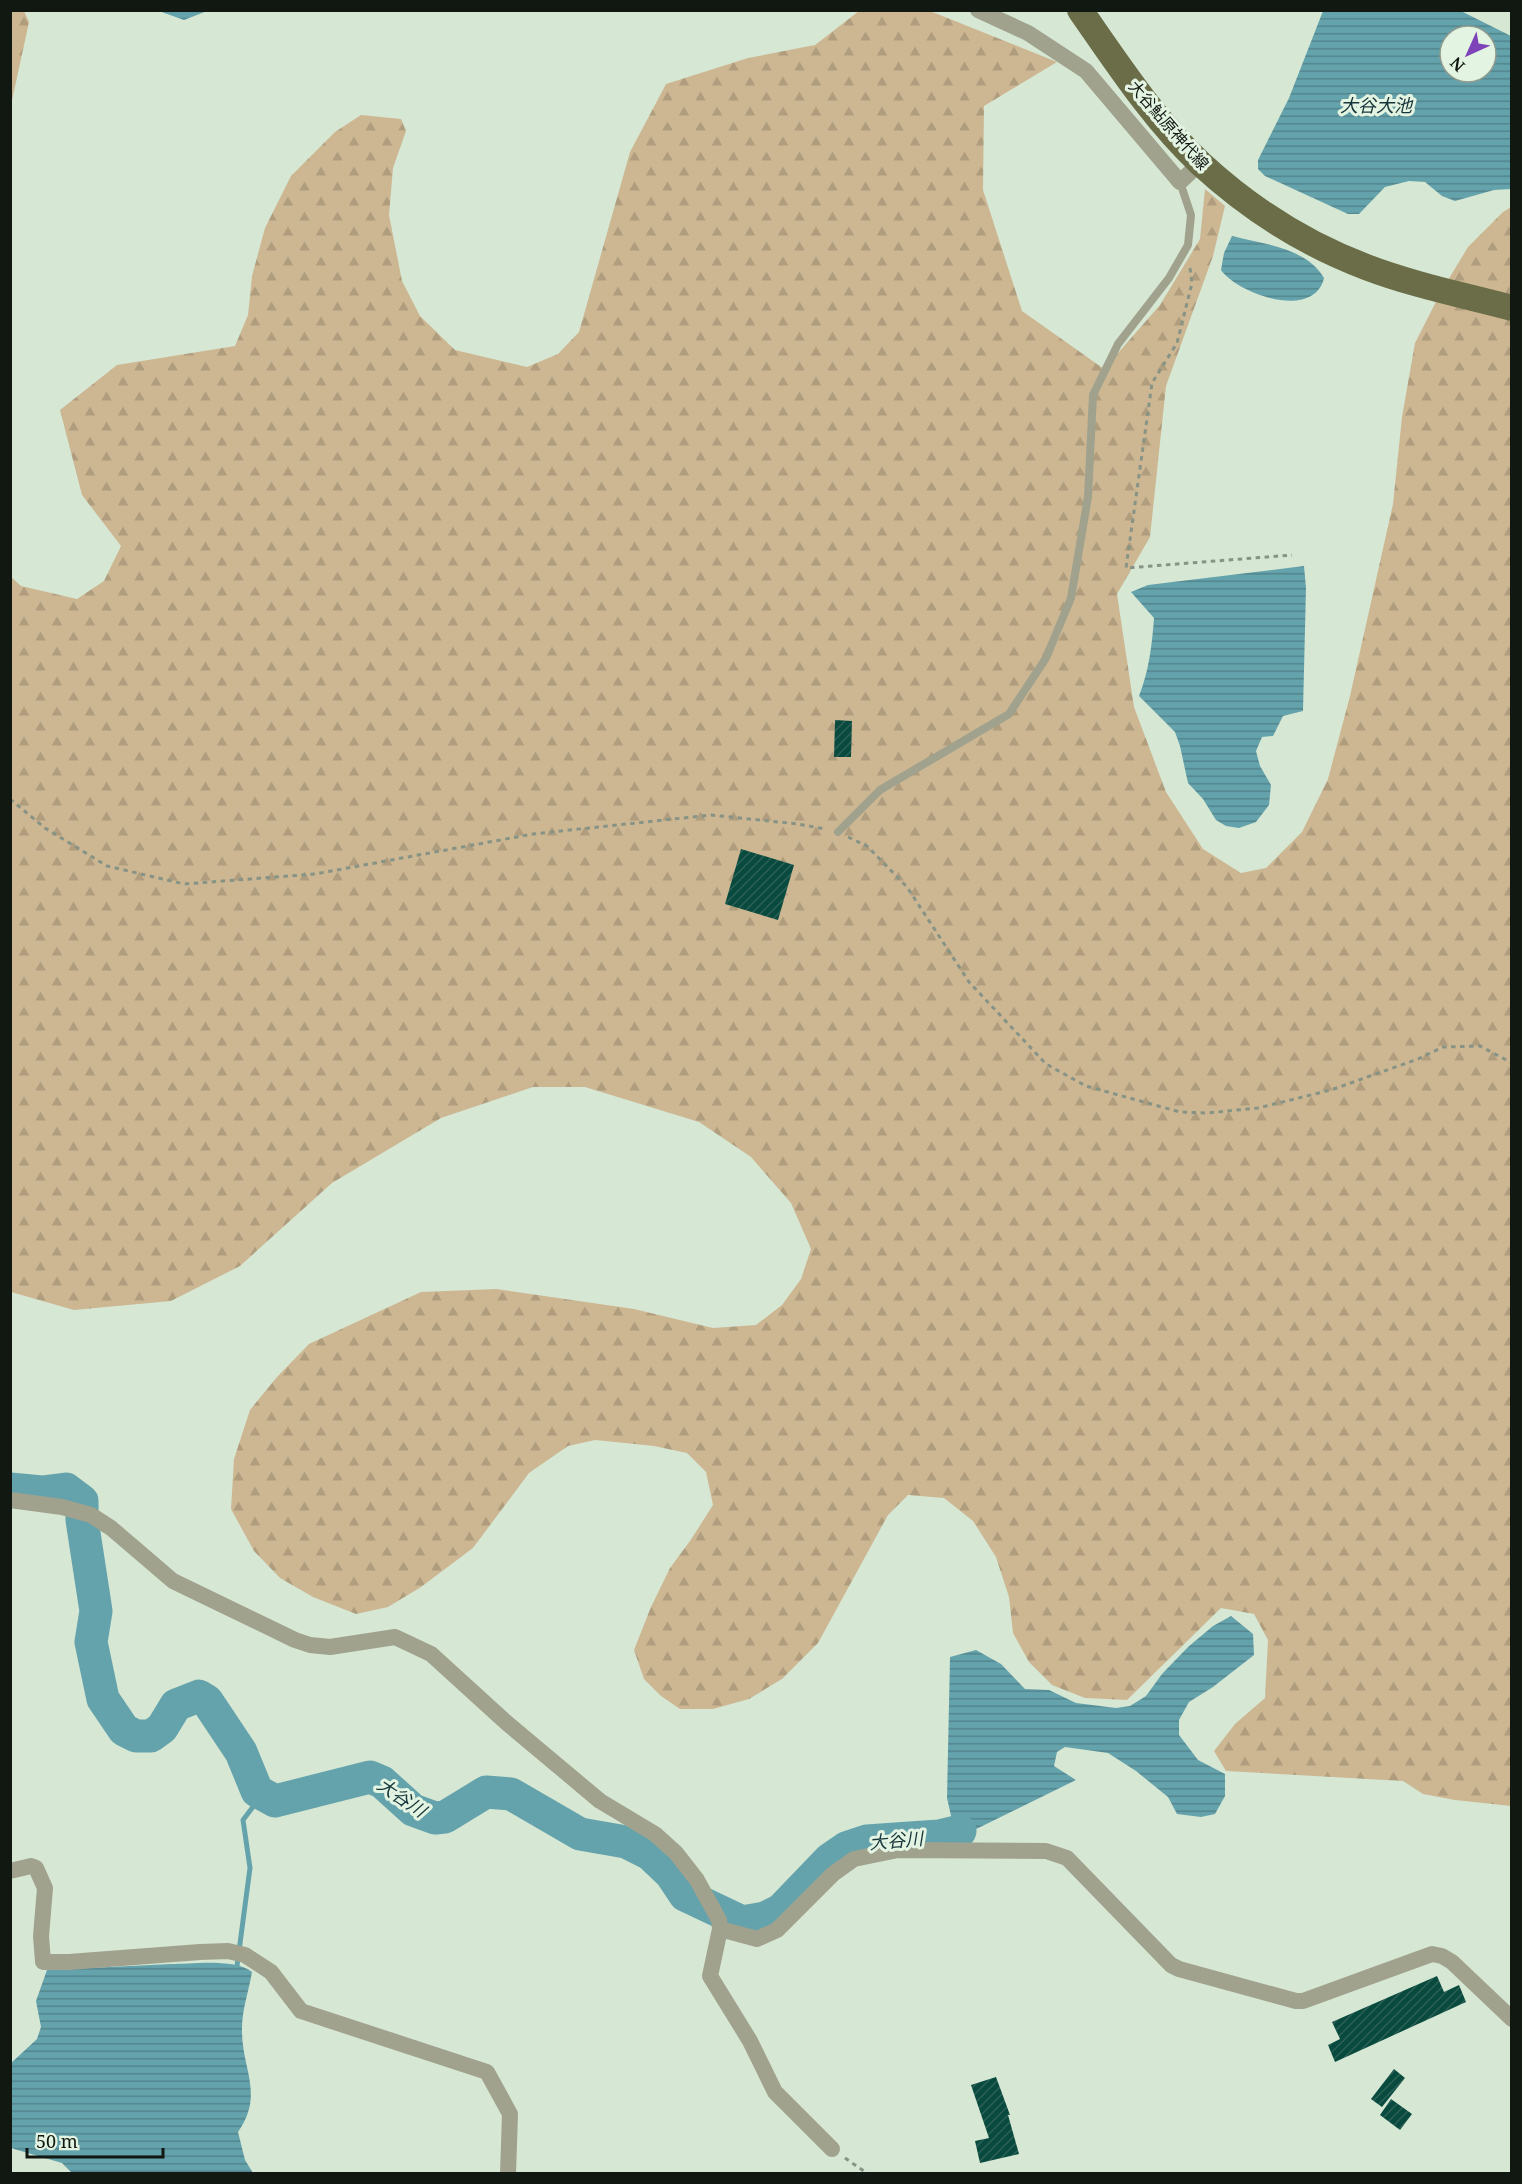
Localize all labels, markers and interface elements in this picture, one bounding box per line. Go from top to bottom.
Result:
north arrow [1438,24,1498,84]
text: N [1445,52,1470,77]
street label: 大谷鮎原神代線 [1124,76,1214,174]
water label: 大谷大池 [1340,93,1414,117]
water label: 大谷川 [373,1772,433,1823]
water label: 大谷川 [868,1826,926,1854]
scale bar [27,2121,164,2159]
text: 50 m [36,2129,78,2153]

